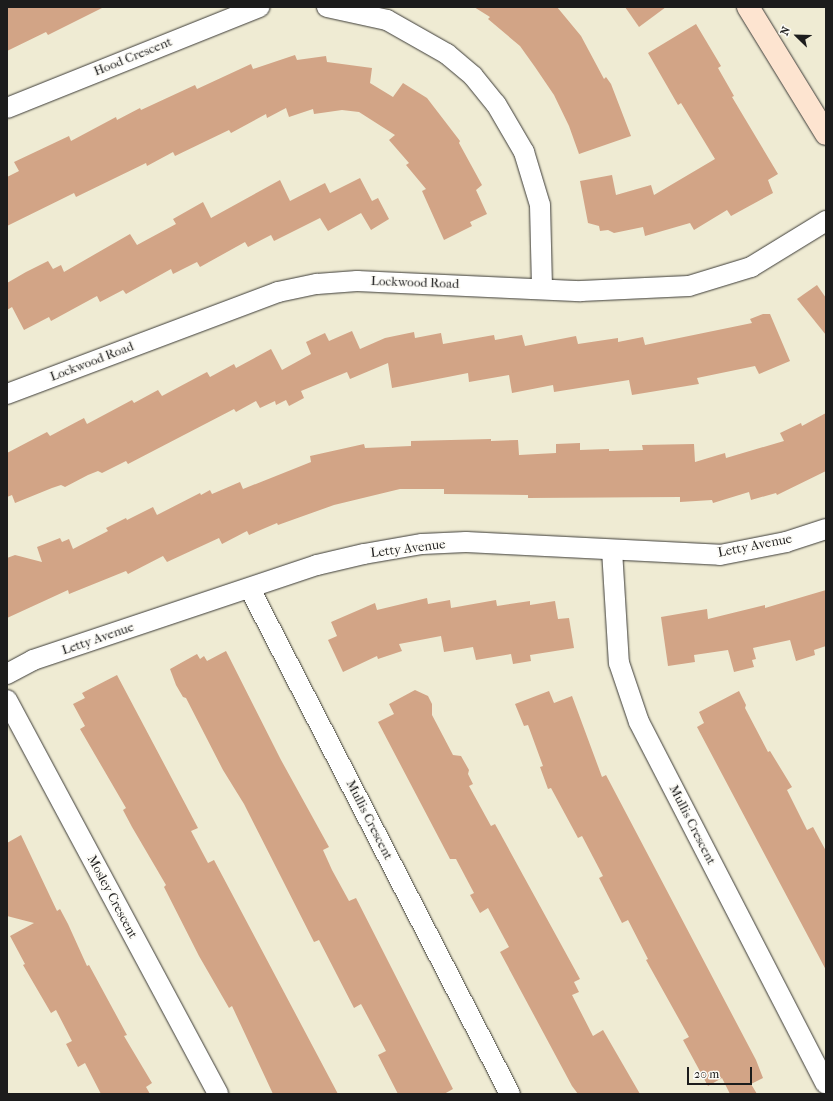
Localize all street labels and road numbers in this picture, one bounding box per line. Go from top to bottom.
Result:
street label: Hood Crescent [92,34,174,80]
street label: Lockwood Road [371,274,459,292]
street label: Lockwood Road [48,339,136,385]
street label: Letty Avenue [717,531,793,561]
street label: Letty Avenue [370,537,446,561]
street label: Letty Avenue [60,619,136,659]
street label: Mullis Crescent [342,778,396,862]
street label: Mullis Crescent [665,783,719,867]
street label: Mosley Crescent [83,853,141,941]

